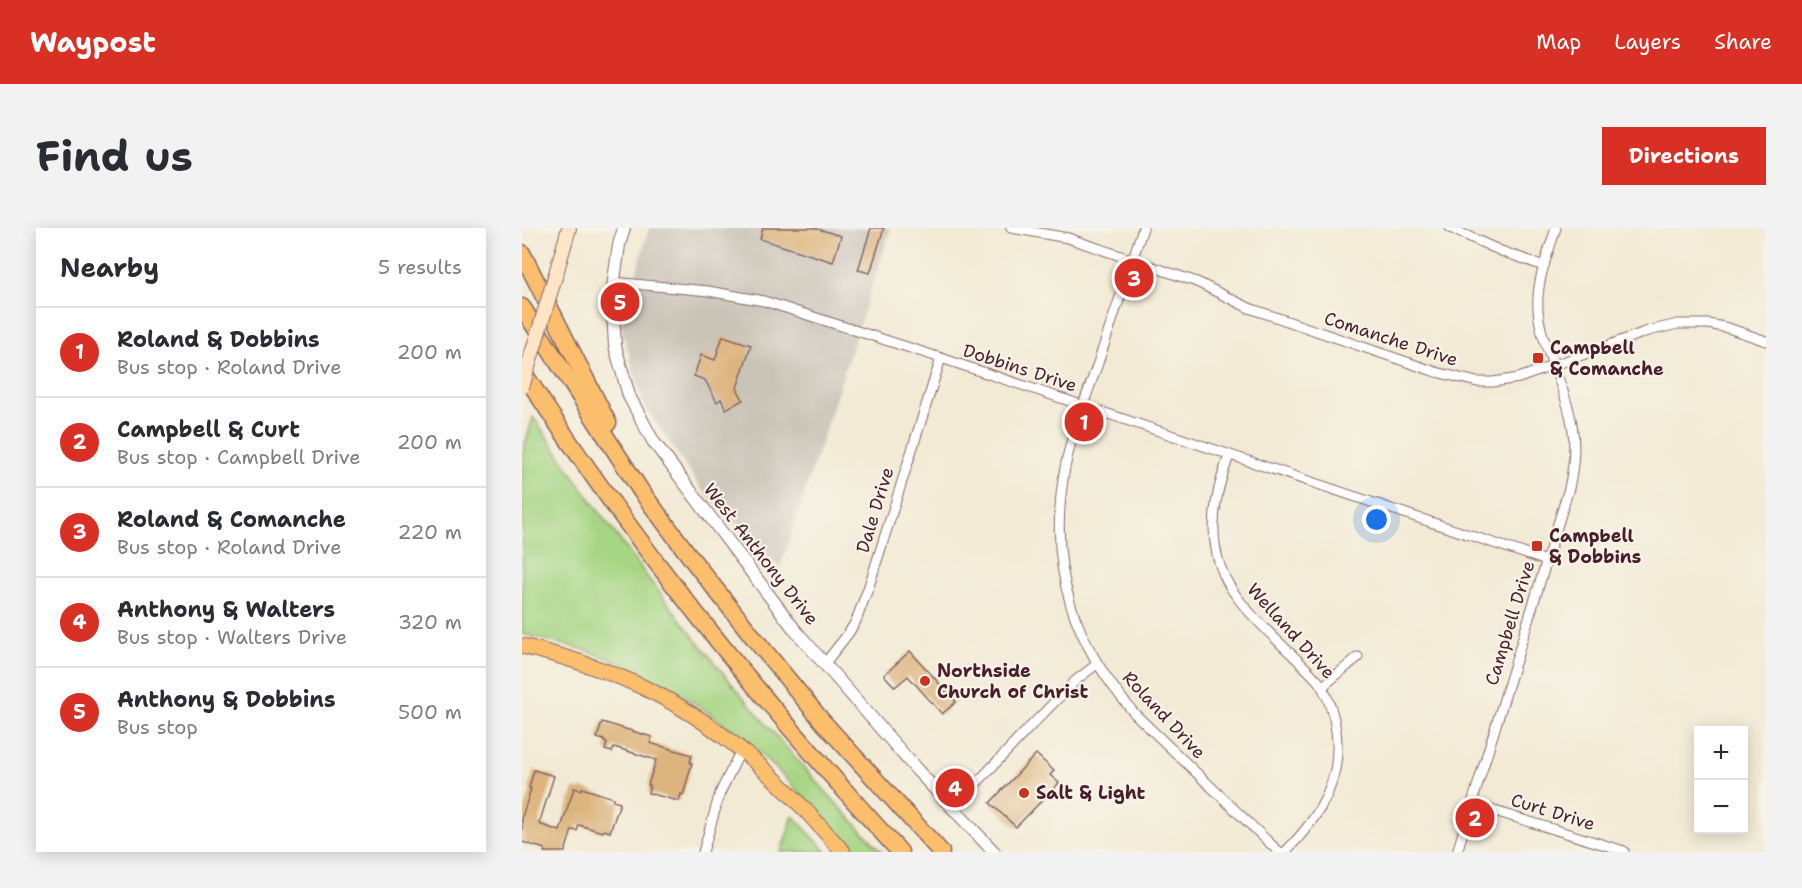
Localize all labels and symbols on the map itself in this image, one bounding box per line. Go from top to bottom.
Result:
pin: 3 [1114,256,1154,300]
pin: 5 [600,280,640,325]
street label: Comanche Drive [1321,306,1461,372]
place label: Campbell & Comanche [1550,336,1664,381]
street label: Dobbins Drive [960,338,1080,398]
marker: Campbell & Comanche [1531,351,1545,365]
pin: 1 [1064,400,1104,444]
street label: Dale Drive [851,464,899,556]
street label: West Anthony Drive [698,478,824,630]
your location [1362,505,1391,534]
place label: Campbell & Dobbins [1549,524,1641,569]
marker: Campbell & Dobbins [1530,539,1544,553]
street label: Campbell Drive [1480,558,1540,688]
street label: Welland Drive [1242,578,1340,684]
place label: Northside Church of Christ [937,659,1088,704]
street label: Roland Drive [1117,666,1211,764]
marker: Northside Church of Christ [918,674,932,688]
pin: 4 [936,766,974,810]
place label: Salt & Light [1036,781,1145,805]
marker: Salt & Light [1017,786,1031,800]
street label: Curt Drive [1508,788,1598,836]
pin: 2 [1456,796,1494,840]

